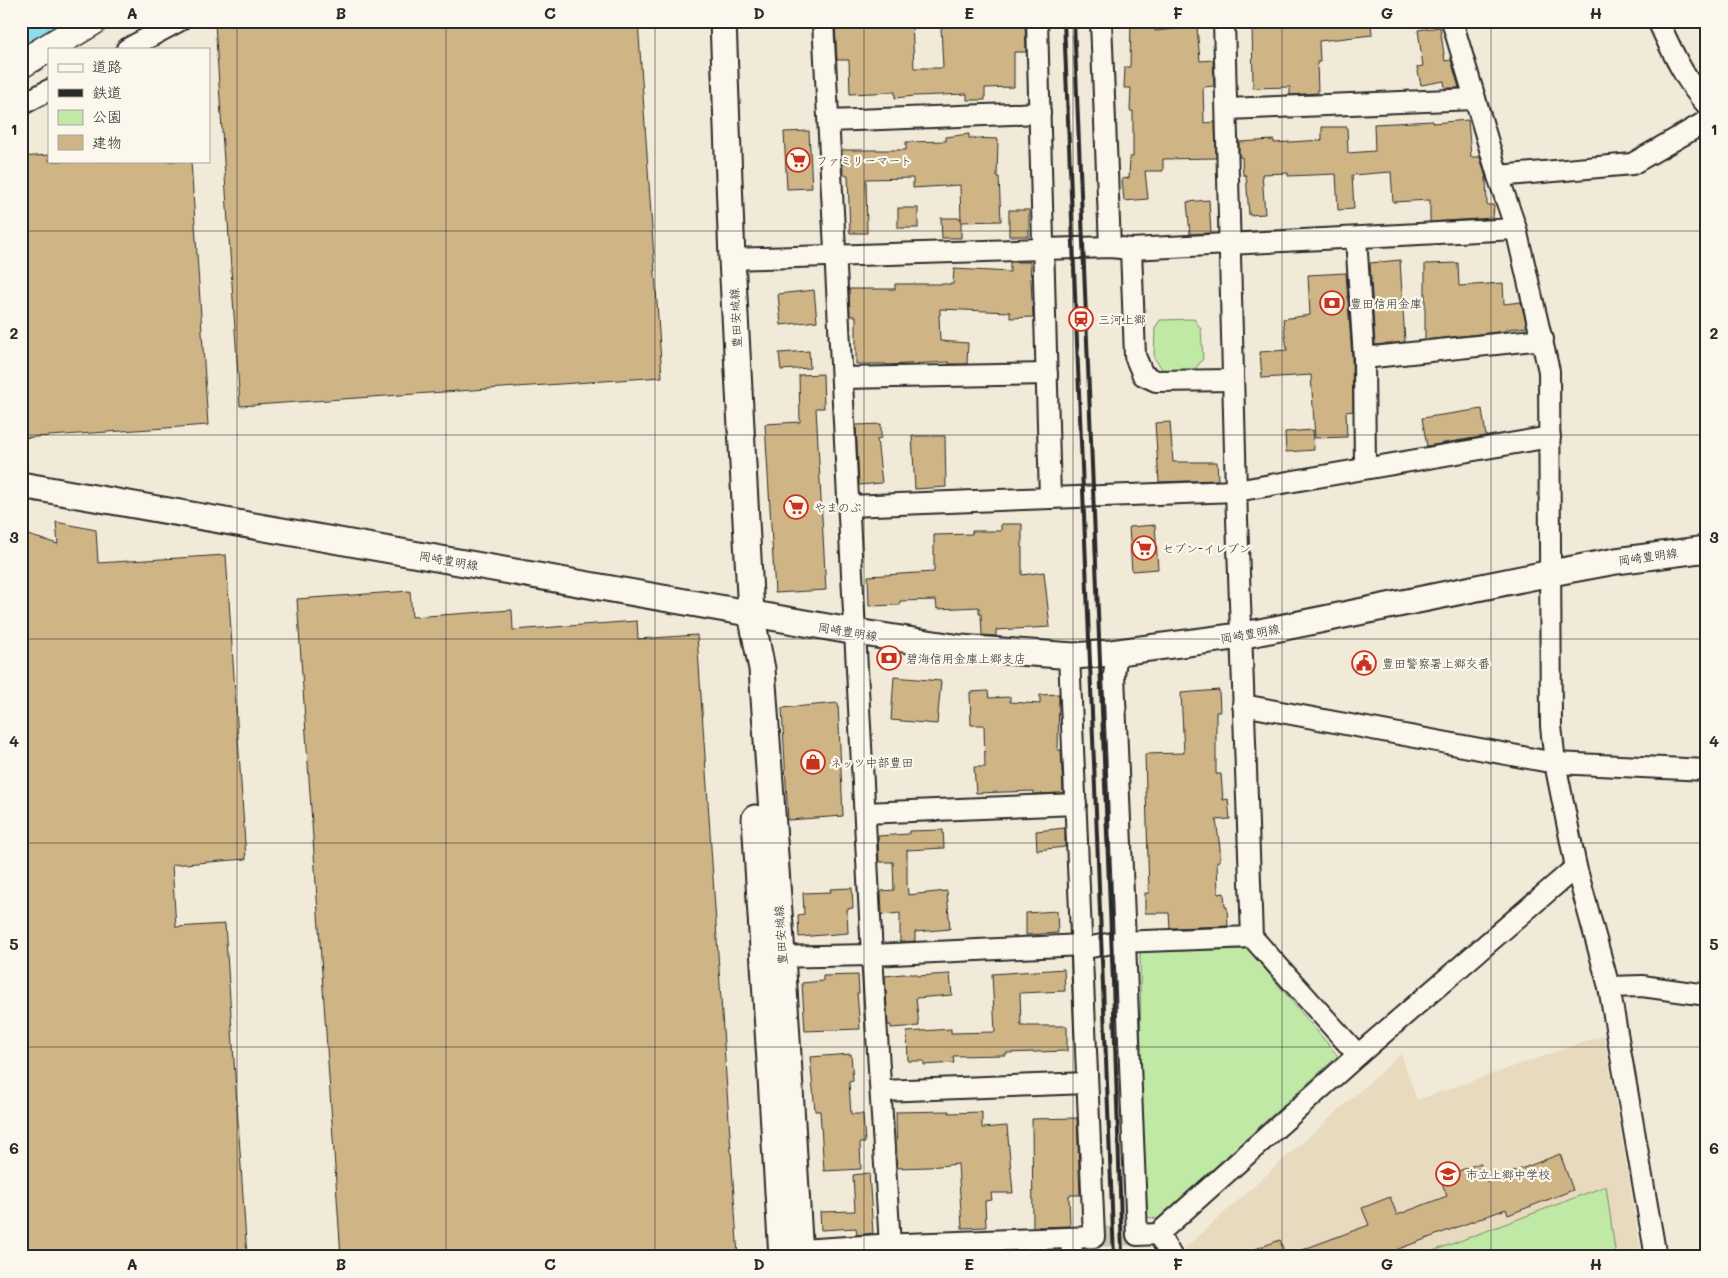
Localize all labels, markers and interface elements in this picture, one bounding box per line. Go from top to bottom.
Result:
text: A [126,2,138,23]
text: B [336,2,346,23]
text: C [544,2,556,23]
text: D [753,2,765,23]
text: E [964,2,974,23]
text: F [1173,2,1183,23]
text: G [1381,2,1393,23]
text: H [1590,2,1602,23]
legend [48,48,210,162]
text: 道路 [92,56,122,76]
text: 鉄道 [92,82,122,102]
text: 公園 [92,106,122,126]
text: 1 [10,118,18,139]
text: 1 [1710,118,1718,139]
text: 建物 [92,132,122,152]
supermarket icon: ファミリーマート [785,147,811,173]
place label: ファミリーマート [816,152,912,168]
street label: 豊田安城線 [725,288,745,348]
bank icon: 豊田信用金庫 [1319,290,1345,316]
place label: 豊田信用金庫 [1350,295,1422,311]
station icon: 三河上郷 [1068,306,1094,332]
place label: 三河上郷 [1098,311,1146,327]
text: 2 [10,322,19,343]
text: 2 [1710,322,1719,343]
supermarket icon: やまのぶ [783,494,809,520]
place label: やまのぶ [814,499,862,515]
text: 3 [9,526,19,547]
text: 3 [1709,526,1719,547]
supermarket icon: セブン-イレブン [1131,535,1157,561]
place label: セブン-イレブン [1162,540,1251,556]
street label: 岡崎豊明線 [1617,544,1679,568]
street label: 岡崎豊明線 [418,547,480,573]
street label: 岡崎豊明線 [817,618,879,644]
street label: 岡崎豊明線 [1219,620,1281,646]
bank icon: 碧海信用金庫上郷支店 [876,645,902,671]
place label: 碧海信用金庫上郷支店 [906,650,1026,666]
public building icon: 豊田警察署上郷交番 [1351,650,1377,676]
place label: 豊田警察署上郷交番 [1382,655,1490,671]
text: 4 [9,730,19,751]
text: 4 [1709,730,1719,751]
shop icon: ネッツ中部豊田 [800,749,826,775]
place label: ネッツ中部豊田 [830,754,914,770]
street label: 豊田安城線 [770,905,790,965]
text: 5 [9,933,19,954]
text: 5 [1709,933,1719,954]
text: 6 [9,1137,19,1158]
text: 6 [1709,1137,1719,1158]
school or university icon: 市立上郷中学校 [1435,1161,1461,1187]
place label: 市立上郷中学校 [1466,1166,1550,1182]
text: A [126,1253,138,1274]
text: B [336,1253,346,1274]
text: C [544,1253,556,1274]
text: D [753,1253,765,1274]
text: E [964,1253,974,1274]
text: F [1173,1253,1183,1274]
text: G [1381,1253,1393,1274]
text: H [1590,1253,1602,1274]

